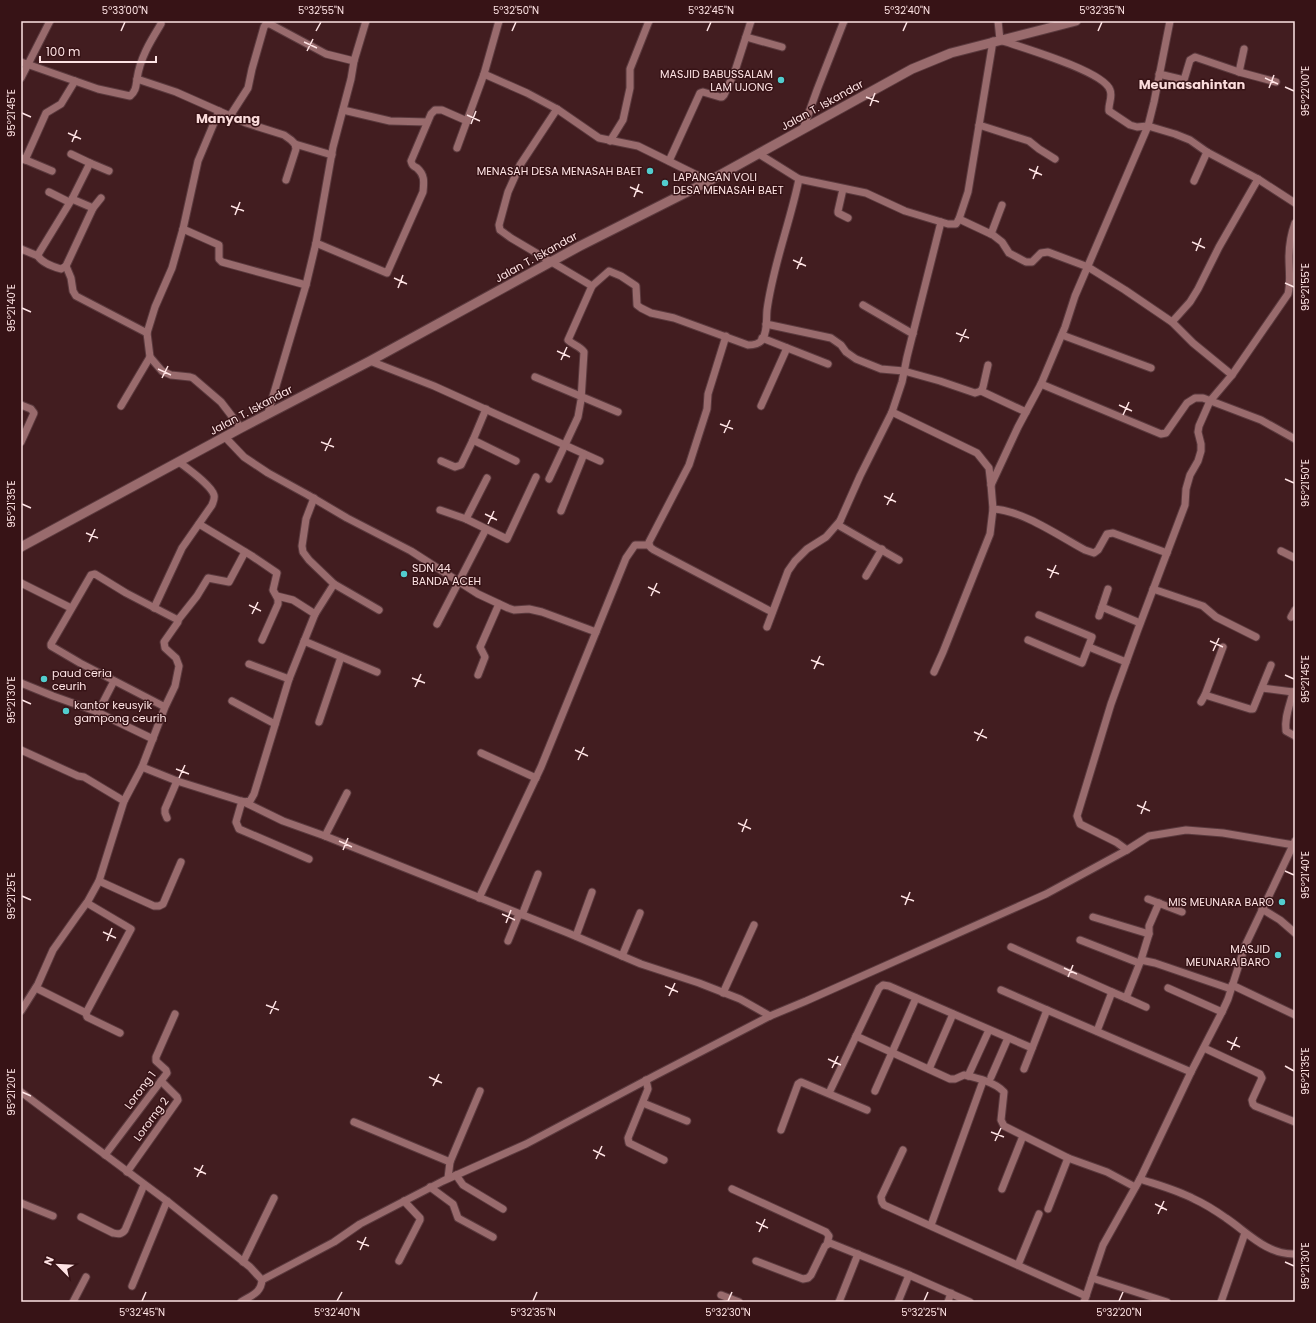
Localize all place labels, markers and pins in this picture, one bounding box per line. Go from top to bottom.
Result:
place label: MASJID BABUSSALAM LAM UJONG [660,66,773,95]
marker: MASJID BABUSSALAM LAM UJONG [776,75,786,85]
place label: MENASAH DESA MENASAH BAET [477,163,642,179]
marker: MENASAH DESA MENASAH BAET [645,166,655,176]
place label: LAPANGAN VOLI DESA MENASAH BAET [673,169,784,198]
marker: LAPANGAN VOLI DESA MENASAH BAET [660,178,670,188]
place label: SDN 44 BANDA ACEH [412,560,481,589]
marker: SDN 44 BANDA ACEH [399,569,409,579]
place label: paud ceria ceurih [52,665,112,694]
marker: paud ceria ceurih [39,674,49,684]
place label: kantor keusyik gampong ceurih [74,697,166,726]
marker: kantor keusyik gampong ceurih [61,706,71,716]
place label: MIS MEUNARA BARO [1168,894,1274,910]
marker: MIS MEUNARA BARO [1277,897,1287,907]
place label: MASJID MEUNARA BARO [1186,941,1270,970]
marker: MASJID MEUNARA BARO [1273,950,1283,960]

